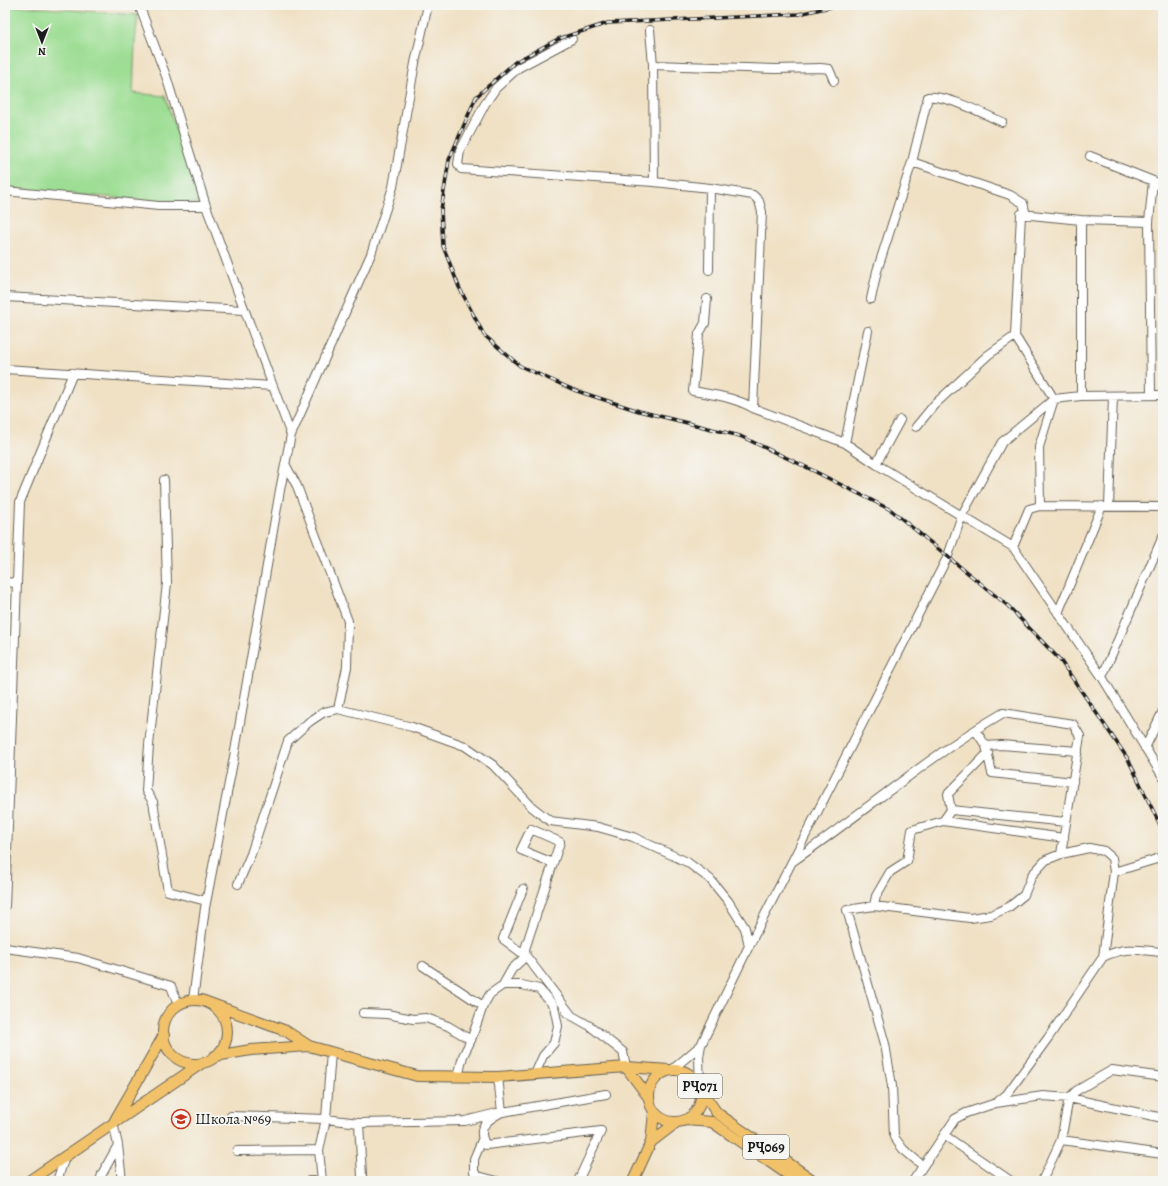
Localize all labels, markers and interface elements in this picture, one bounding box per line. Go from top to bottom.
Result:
north arrow [22,22,62,62]
text: N [38,44,46,59]
road number: РҶ071 [678,1074,722,1098]
school or university icon: Школа №69 [170,1108,192,1130]
place label: Школа №69 [195,1109,271,1129]
road number: РҶ069 [743,1135,789,1159]

